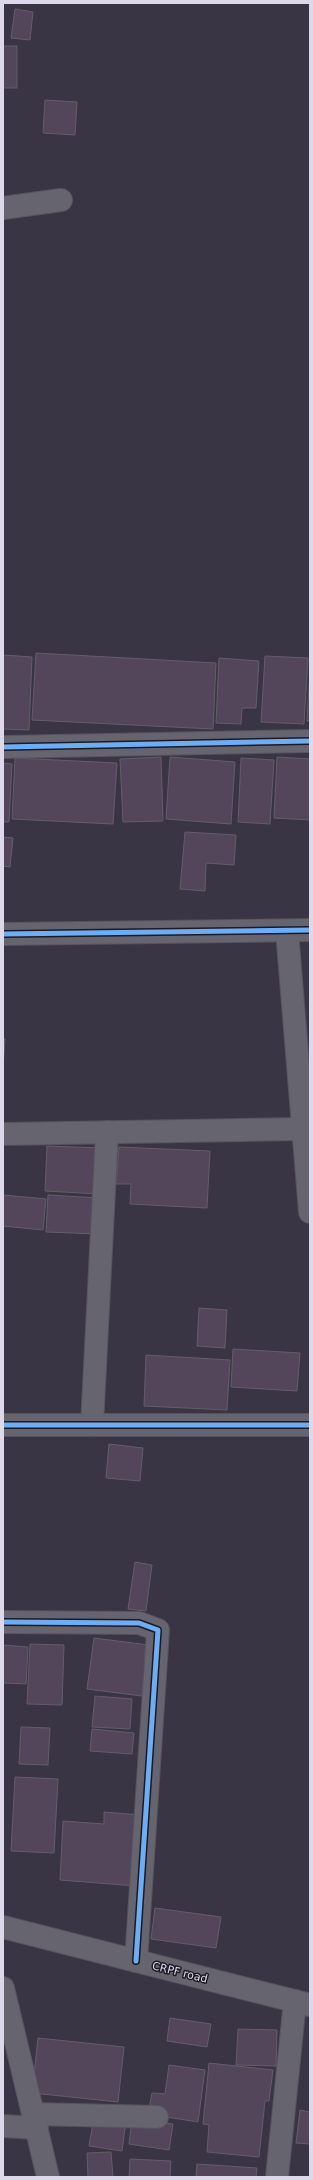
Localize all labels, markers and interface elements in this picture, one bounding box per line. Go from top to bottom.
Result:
street label: CRPF road [151,1959,209,1986]

